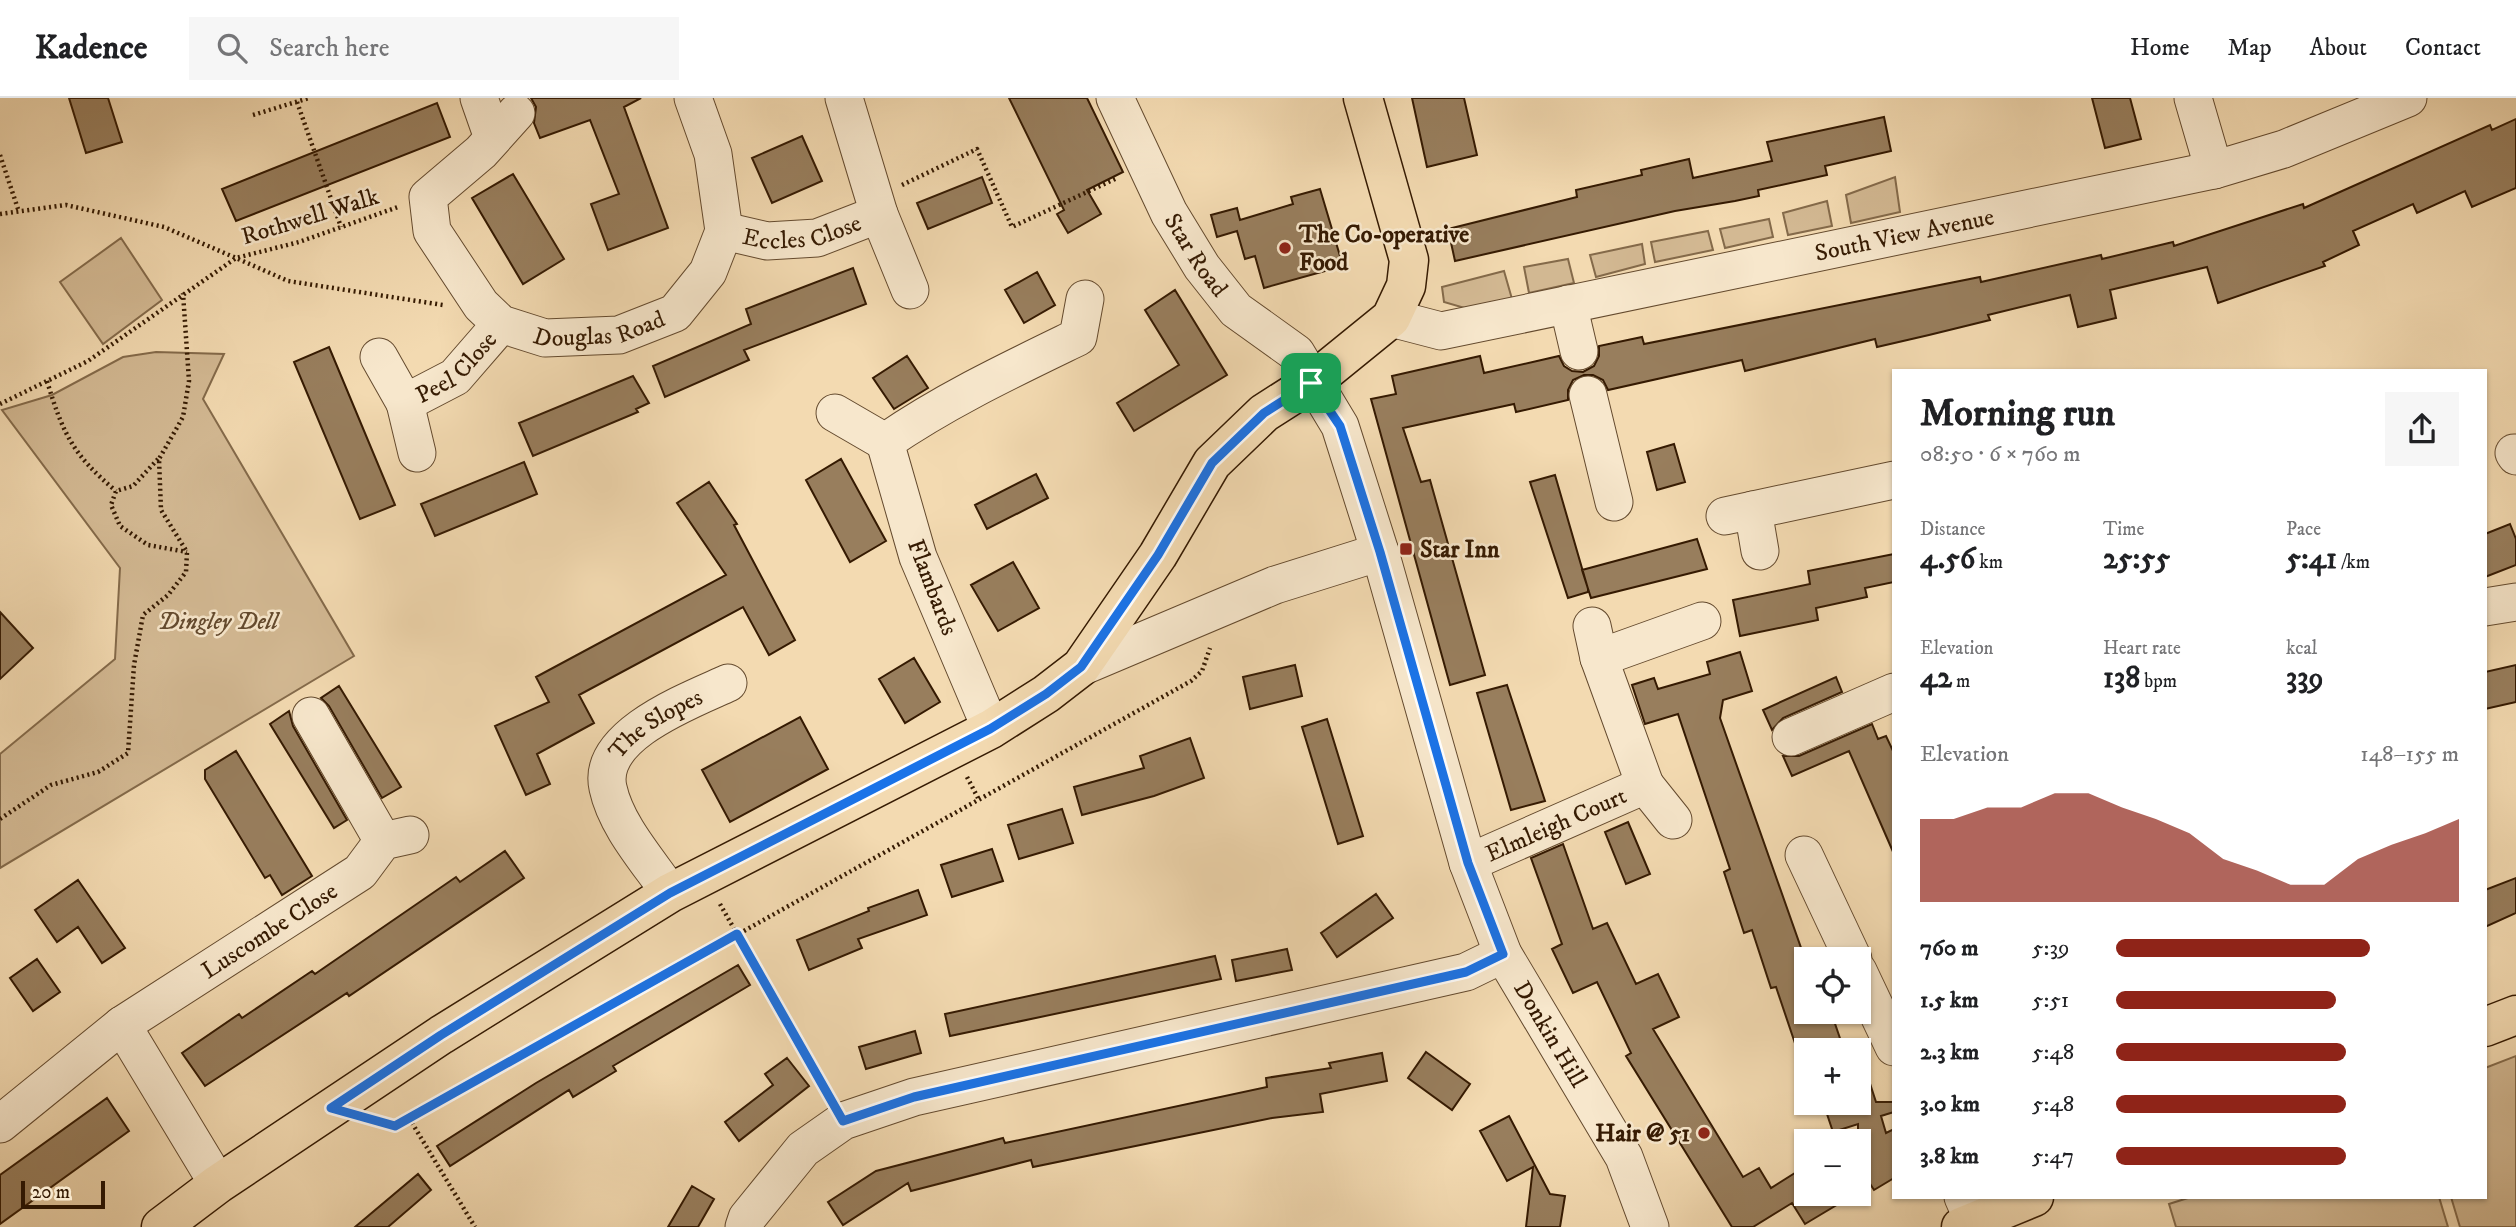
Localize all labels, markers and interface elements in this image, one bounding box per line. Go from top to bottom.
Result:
search box [189,17,679,80]
text: Kadence [35,28,147,69]
icon: search [213,29,251,67]
text: Search here [269,32,390,65]
text: Home [2130,33,2189,63]
text: Map [2227,33,2272,63]
text: About [2310,33,2367,63]
text: Contact [2405,33,2481,63]
street label: Rothwell Walk [238,182,383,252]
street label: South View Avenue [1812,202,1997,269]
street label: Eccles Close [740,208,866,257]
street label: Star Road [1157,208,1234,303]
place label: The Co-operative Food [1298,220,1469,278]
marker: The Co-operative Food [1277,240,1293,256]
street label: Douglas Road [529,304,669,355]
street label: Peel Close [411,325,504,411]
pin [1281,353,1341,413]
icon: arrive [1292,364,1330,402]
text: Morning run [1920,390,2115,438]
button: share [2385,392,2459,466]
text: 08:50 · 6 × 760 m [1920,440,2080,469]
text: Distance [1920,518,1985,541]
text: Time [2103,518,2144,541]
text: Pace [2286,518,2321,541]
street label: Flambards [900,535,964,640]
place label: Star Inn [1420,535,1500,565]
marker: Star Inn [1398,541,1414,557]
text: 4.56 [1920,541,1975,578]
text: 25:55 [2103,541,2170,578]
text: 5:41 [2286,541,2337,578]
text: km [1975,551,2003,574]
text: /km [2337,551,2370,574]
park label: Dingley Dell [158,607,281,637]
text: Elevation [1920,637,1994,660]
text: Heart rate [2103,637,2181,660]
text: kcal [2286,637,2317,660]
text: 42 [1920,660,1952,697]
text: 138 [2103,660,2140,697]
text: 339 [2286,660,2323,697]
text: m [1952,670,1970,693]
text: bpm [2140,670,2177,693]
street label: The Slopes [602,682,707,765]
text: Elevation [1920,740,2009,769]
text: 148–155 m [2360,740,2459,769]
street label: Elmleigh Court [1481,781,1632,869]
street label: Luscombe Close [196,876,344,986]
text: 760 m [1920,934,1979,963]
text: 5:39 [2032,934,2070,963]
map controls [1794,947,1871,1206]
button: locate [1794,947,1871,1024]
street label: Donkin Hill [1506,976,1593,1094]
text: 1.5 km [1920,986,1979,1015]
text: 5:51 [2032,986,2069,1015]
button: + [1794,1038,1871,1115]
text: 2.3 km [1920,1038,1979,1067]
text: 5:48 [2032,1038,2074,1067]
text: 3.0 km [1920,1090,1980,1119]
text: 5:48 [2032,1090,2074,1119]
place label: Hair @ 51 [1595,1119,1690,1149]
marker: Hair @ 51 [1696,1125,1712,1141]
button: − [1794,1129,1871,1206]
text: 3.8 km [1920,1142,1979,1171]
text: 5:47 [2032,1142,2074,1171]
scale bar [21,1178,105,1210]
text: 20 m [32,1181,70,1204]

